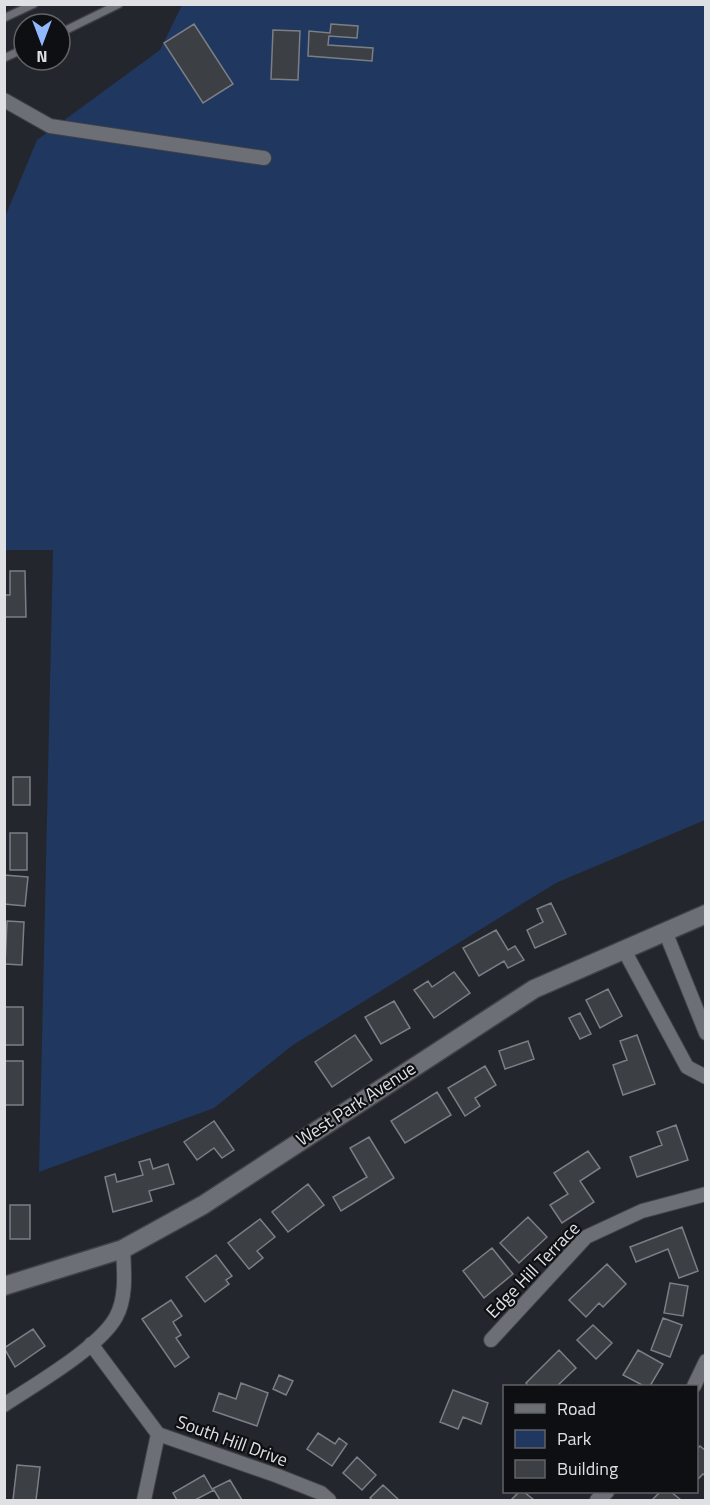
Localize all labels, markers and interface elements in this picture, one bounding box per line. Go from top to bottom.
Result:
north arrow [12,12,72,72]
text: N [36,45,48,69]
street label: West Park Avenue [290,1055,421,1152]
street label: Edge Hill Terrace [479,1215,586,1324]
legend [503,1385,698,1493]
text: Road [557,1395,596,1422]
street label: South Hill Drive [173,1408,292,1473]
text: Park [557,1425,592,1452]
text: Building [557,1455,618,1482]

